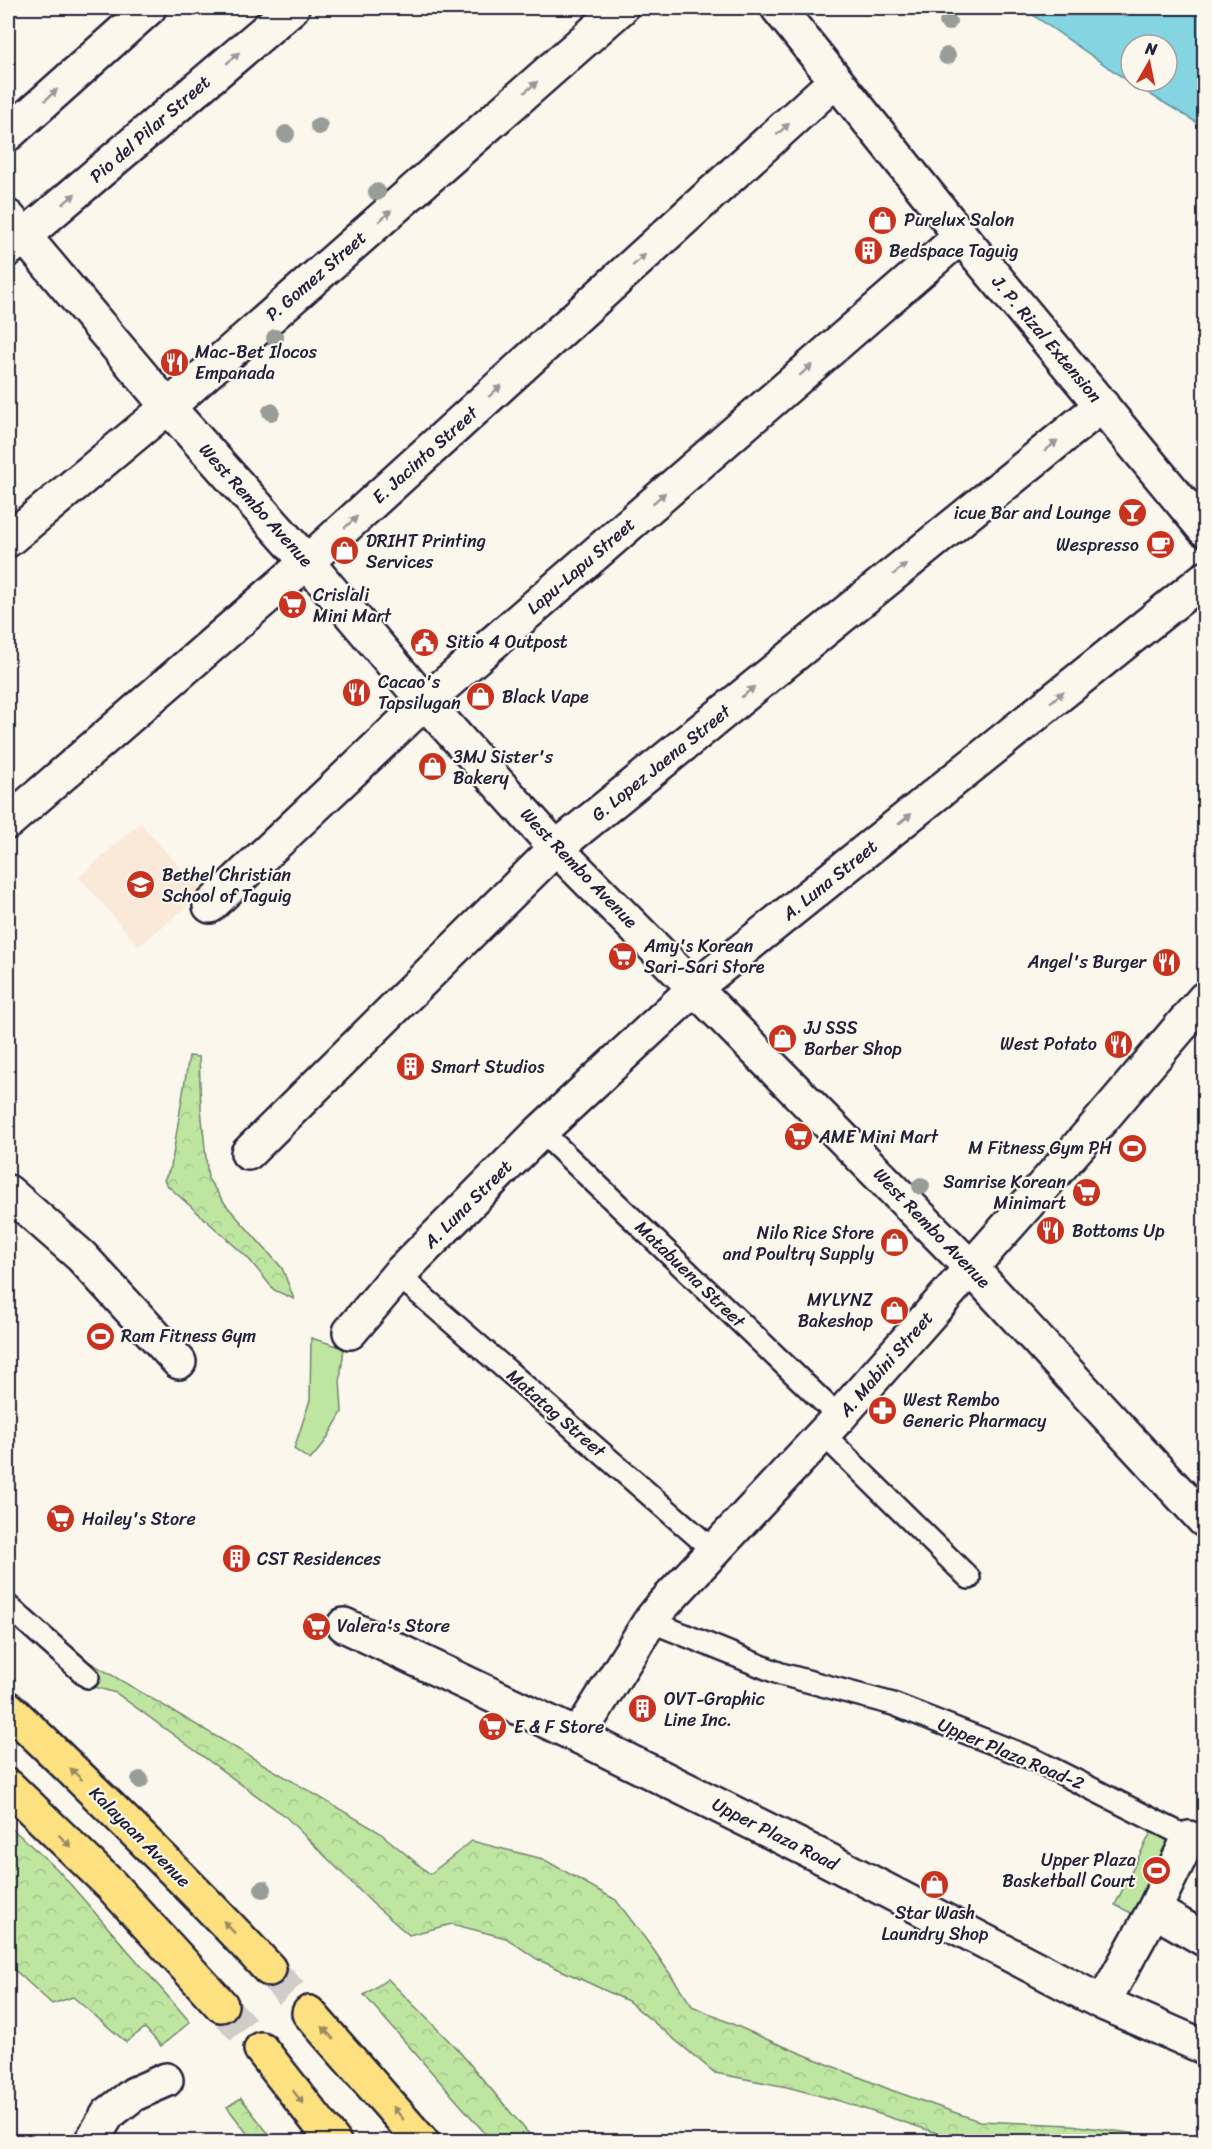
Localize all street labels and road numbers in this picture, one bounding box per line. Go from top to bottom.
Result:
street label: Pio del Pilar Street [82,67,218,191]
street label: P. Gomez Street [258,223,374,329]
street label: J. P. Rizal Extension [983,267,1111,410]
street label: E. Jacinto Street [364,398,486,512]
street label: West Rembo Avenue [191,435,321,575]
street label: Lapu-Lapu Street [519,509,643,623]
street label: G. Lopez Jaena Street [584,696,739,830]
street label: West Rembo Avenue [512,800,646,937]
street label: A. Luna Street [774,831,885,929]
street label: A. Luna Street [415,1152,520,1257]
street label: West Rembo Avenue [865,1160,999,1297]
street label: Matabuena Street [627,1212,754,1336]
street label: A. Mabini Street [830,1304,942,1425]
street label: Matatag Street [499,1360,614,1466]
street label: Upper Plaza Road-2 [933,1709,1089,1799]
street label: Kalayaan Avenue [81,1778,199,1896]
street label: Upper Plaza Road [706,1788,845,1880]

